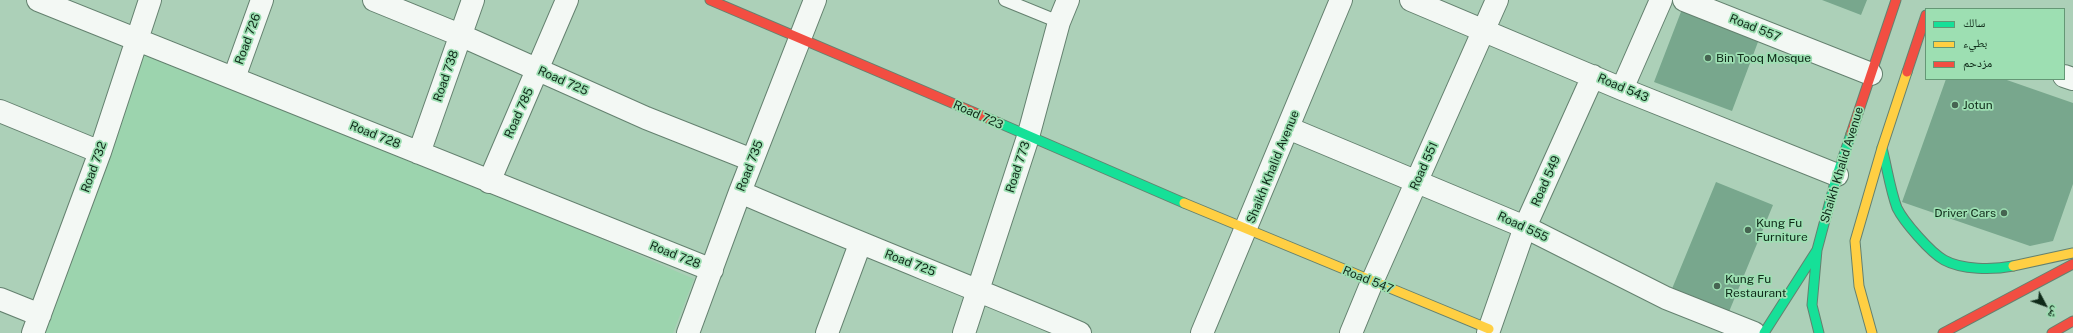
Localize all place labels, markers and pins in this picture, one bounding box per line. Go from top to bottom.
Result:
place label: Bin Tooq Mosque [1716,51,1811,65]
marker: Bin Tooq Mosque [1703,53,1713,63]
place label: Jotun [1963,98,1993,112]
marker: Jotun [1950,100,1960,110]
place label: Driver Cars [1934,206,1996,220]
marker: Driver Cars [1999,208,2009,218]
place label: Kung Fu Furniture [1756,216,1808,244]
marker: Kung Fu Furniture [1743,225,1753,235]
place label: Kung Fu Restaurant [1725,272,1786,300]
marker: Kung Fu Restaurant [1712,281,1722,291]

